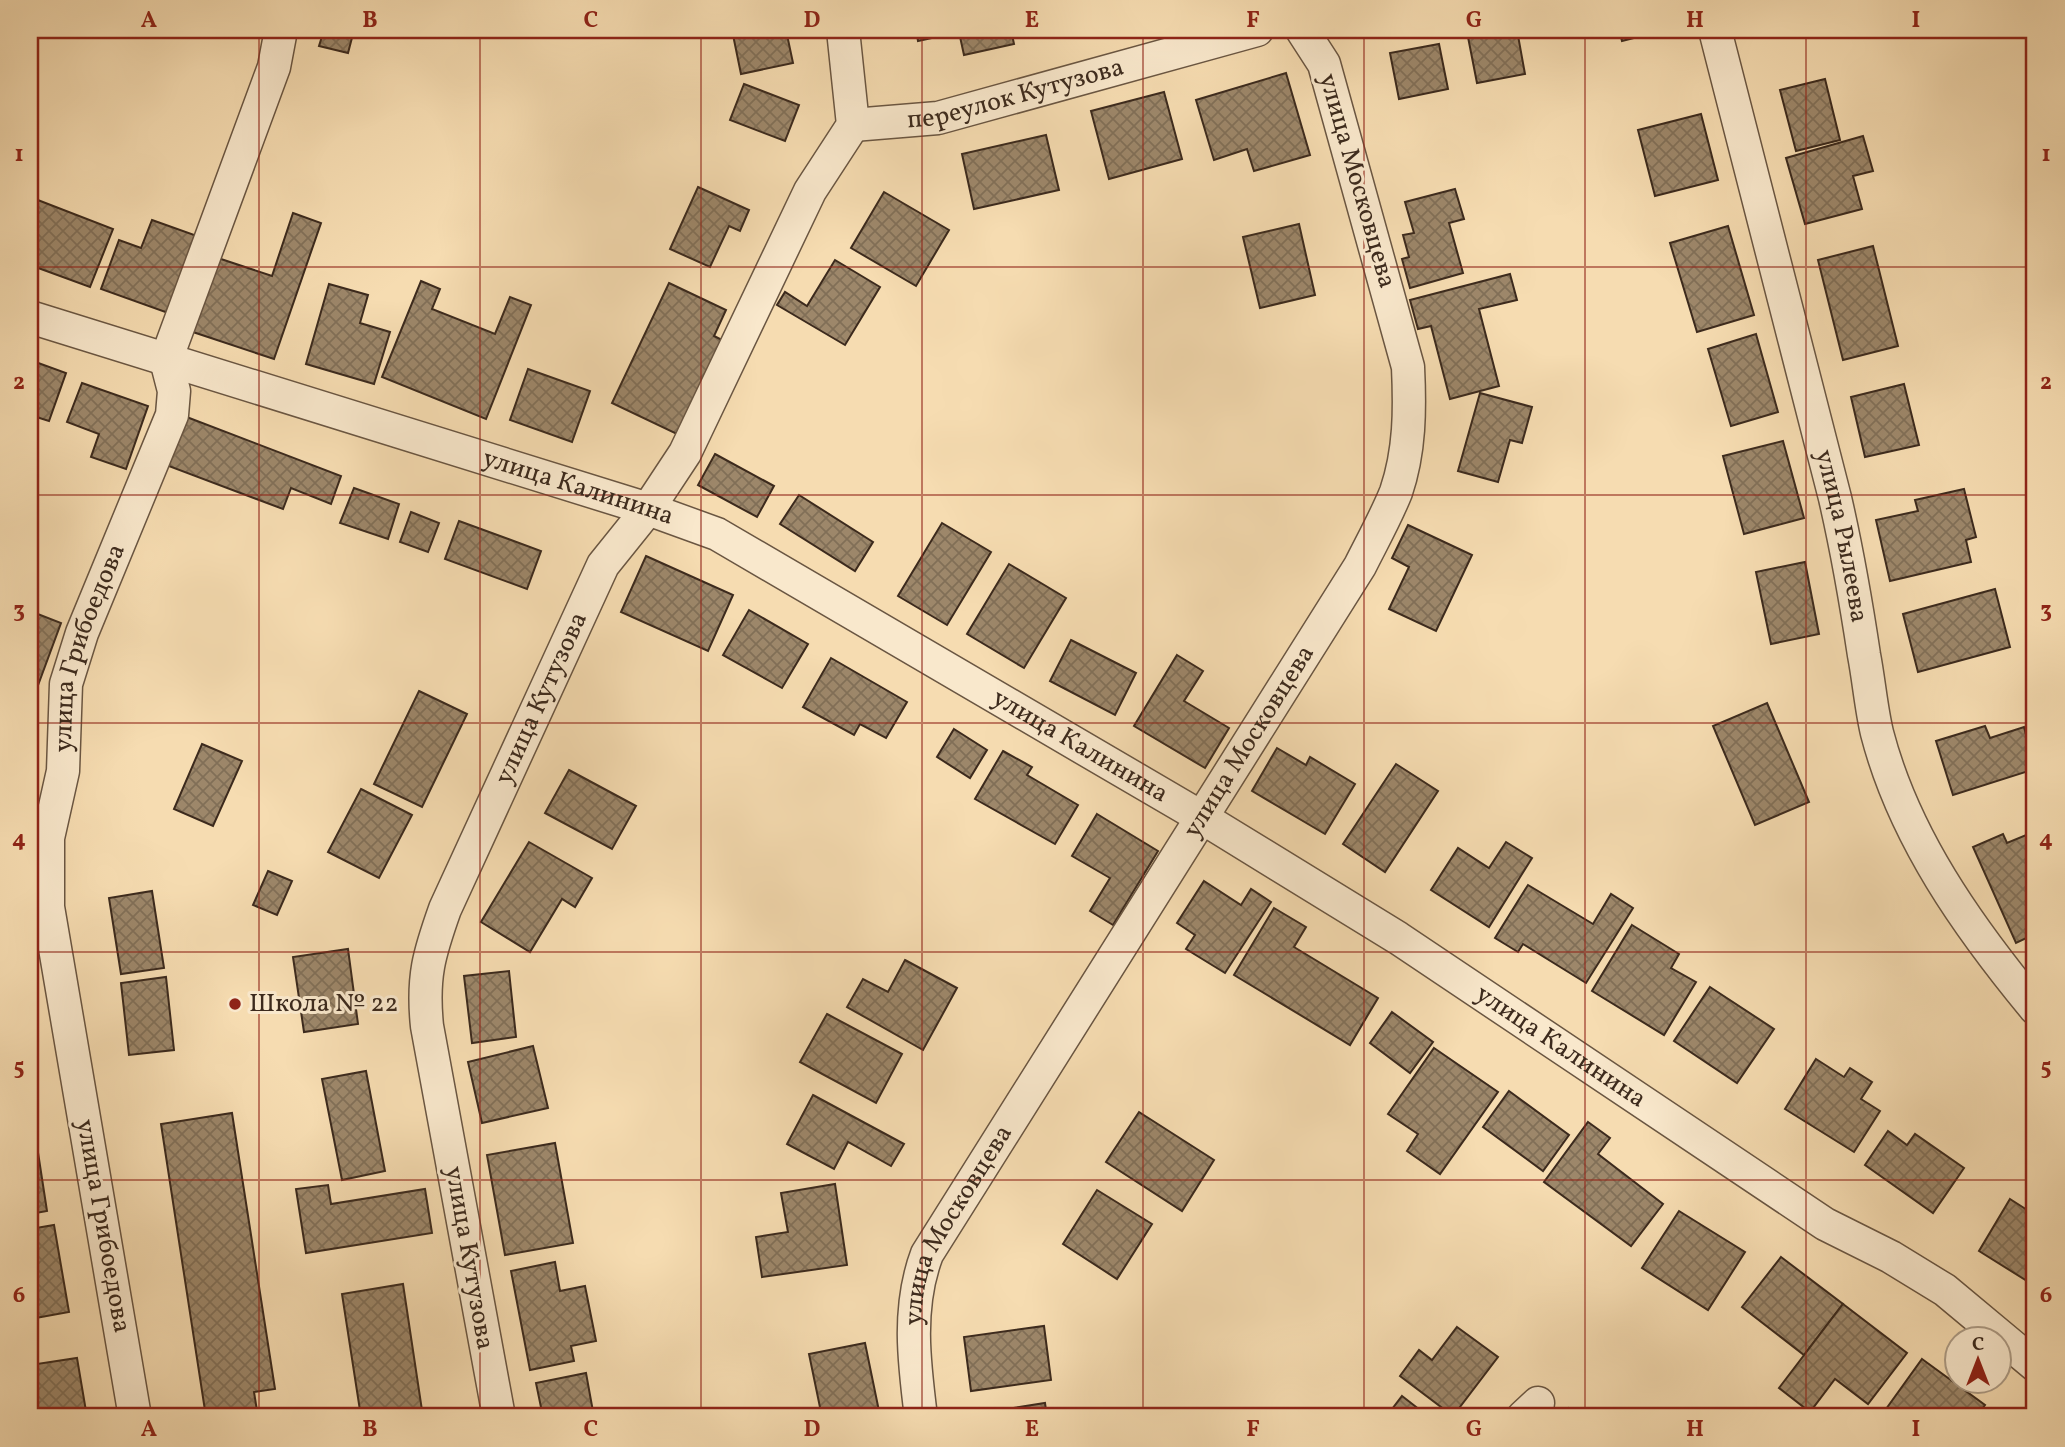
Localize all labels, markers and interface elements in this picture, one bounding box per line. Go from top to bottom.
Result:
text: A [141,5,157,37]
text: B [362,5,378,37]
text: C [584,5,598,37]
text: D [804,5,821,37]
text: E [1025,5,1039,37]
text: F [1246,5,1260,37]
text: G [1466,5,1482,37]
text: H [1686,5,1704,37]
text: I [1912,5,1920,37]
street label: переулок Кутузова [906,50,1128,138]
street label: улица Московцева [1309,69,1405,293]
text: 1 [14,139,24,171]
text: 1 [2041,139,2051,171]
text: 2 [13,367,25,399]
text: 2 [2040,367,2052,399]
street label: улица Калинина [478,441,679,535]
street label: улица Рылеева [1805,446,1877,625]
street label: улица Грибоедова [46,539,135,753]
text: 3 [13,595,25,627]
text: 3 [2040,595,2052,627]
street label: улица Кутузова [487,606,597,790]
street label: улица Московцева [1175,638,1324,845]
street label: улица Калинина [985,681,1175,812]
text: 4 [12,824,26,856]
text: 4 [2039,824,2053,856]
street label: улица Калинина [1468,977,1653,1117]
place label: Школа № 22 [249,986,398,1022]
marker: Школа № 22 [227,996,243,1012]
text: 5 [13,1052,25,1084]
text: 5 [2040,1052,2052,1084]
street label: улица Грибоедова [66,1116,140,1336]
street label: улица Московцева [896,1118,1022,1326]
street label: улица Кутузова [435,1163,503,1353]
text: 6 [13,1280,25,1312]
text: 6 [2040,1280,2052,1312]
north arrow [1942,1324,2012,1394]
text: С [1972,1332,1984,1358]
text: A [141,1414,157,1446]
text: B [362,1414,378,1446]
text: C [584,1414,598,1446]
text: D [804,1414,821,1446]
text: E [1025,1414,1039,1446]
text: F [1246,1414,1260,1446]
text: G [1466,1414,1482,1446]
text: H [1686,1414,1704,1446]
text: I [1912,1414,1920,1446]

